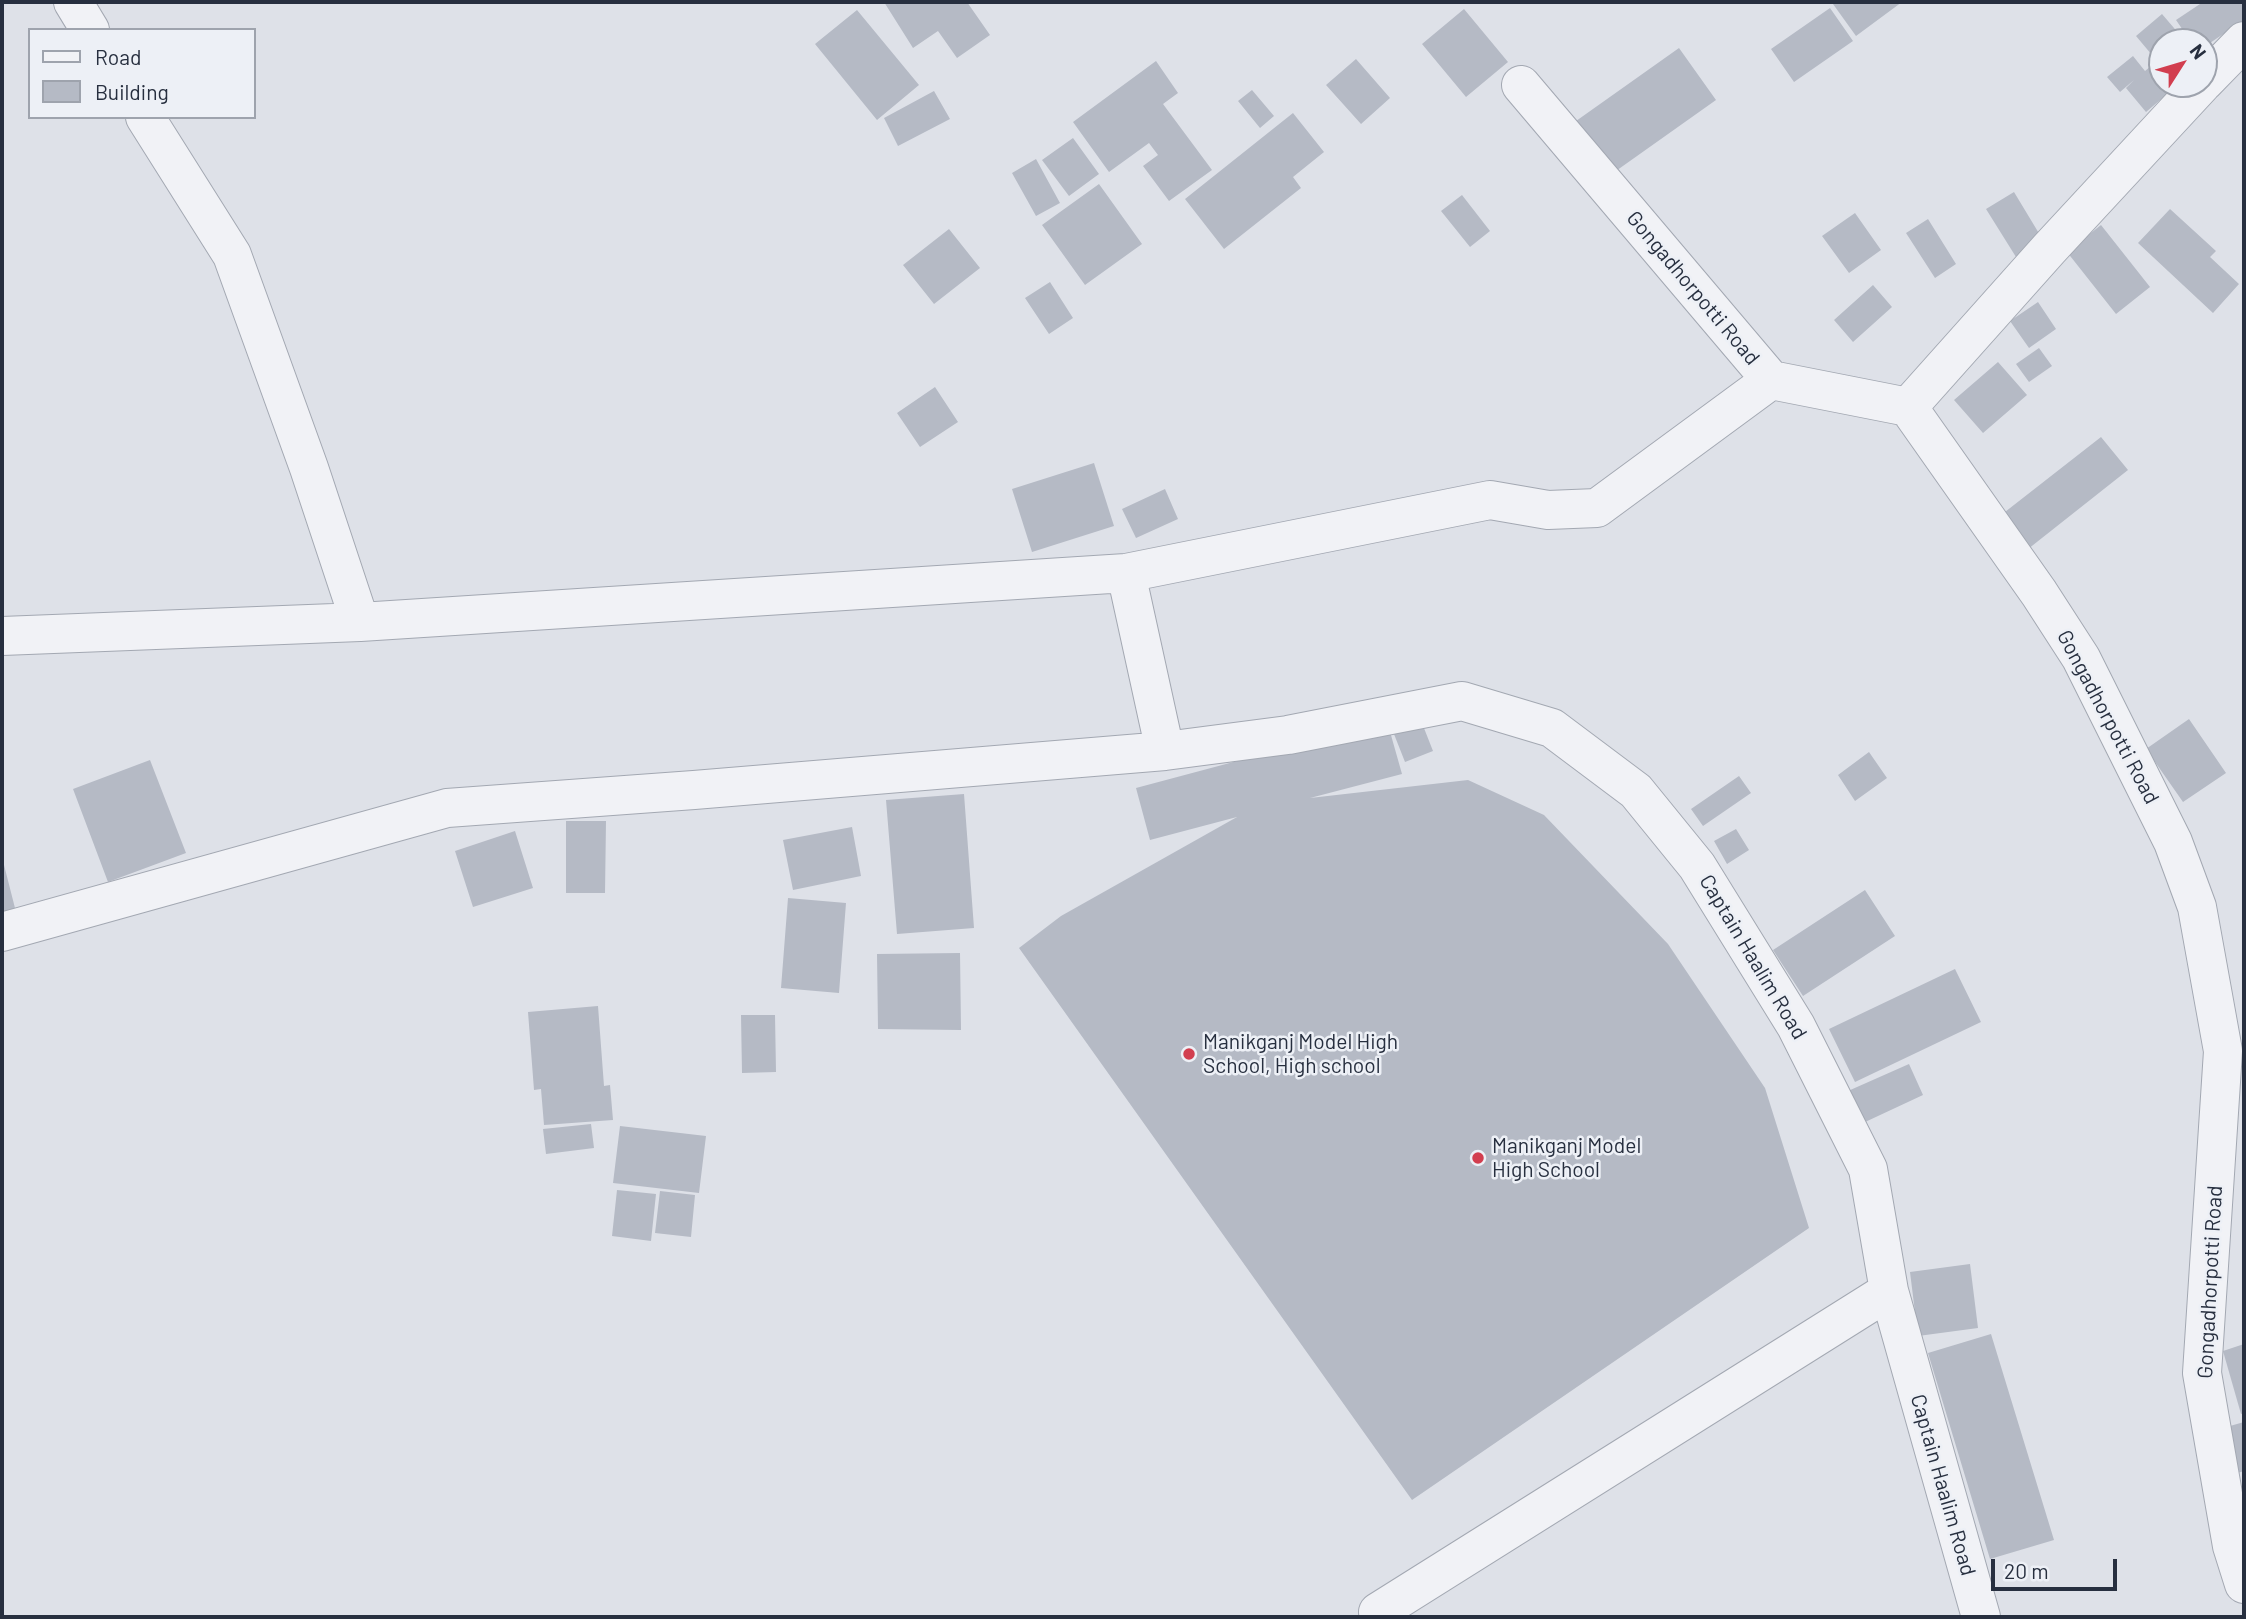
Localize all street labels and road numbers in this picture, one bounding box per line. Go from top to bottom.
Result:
street label: Gongadhorpotti Road [1621,206,1765,370]
street label: Gongadhorpotti Road [2051,626,2165,808]
street label: Captain Haalim Road [1694,870,1812,1044]
street label: Gongadhorpotti Road [2192,1185,2228,1379]
street label: Captain Haalim Road [1905,1391,1981,1579]

